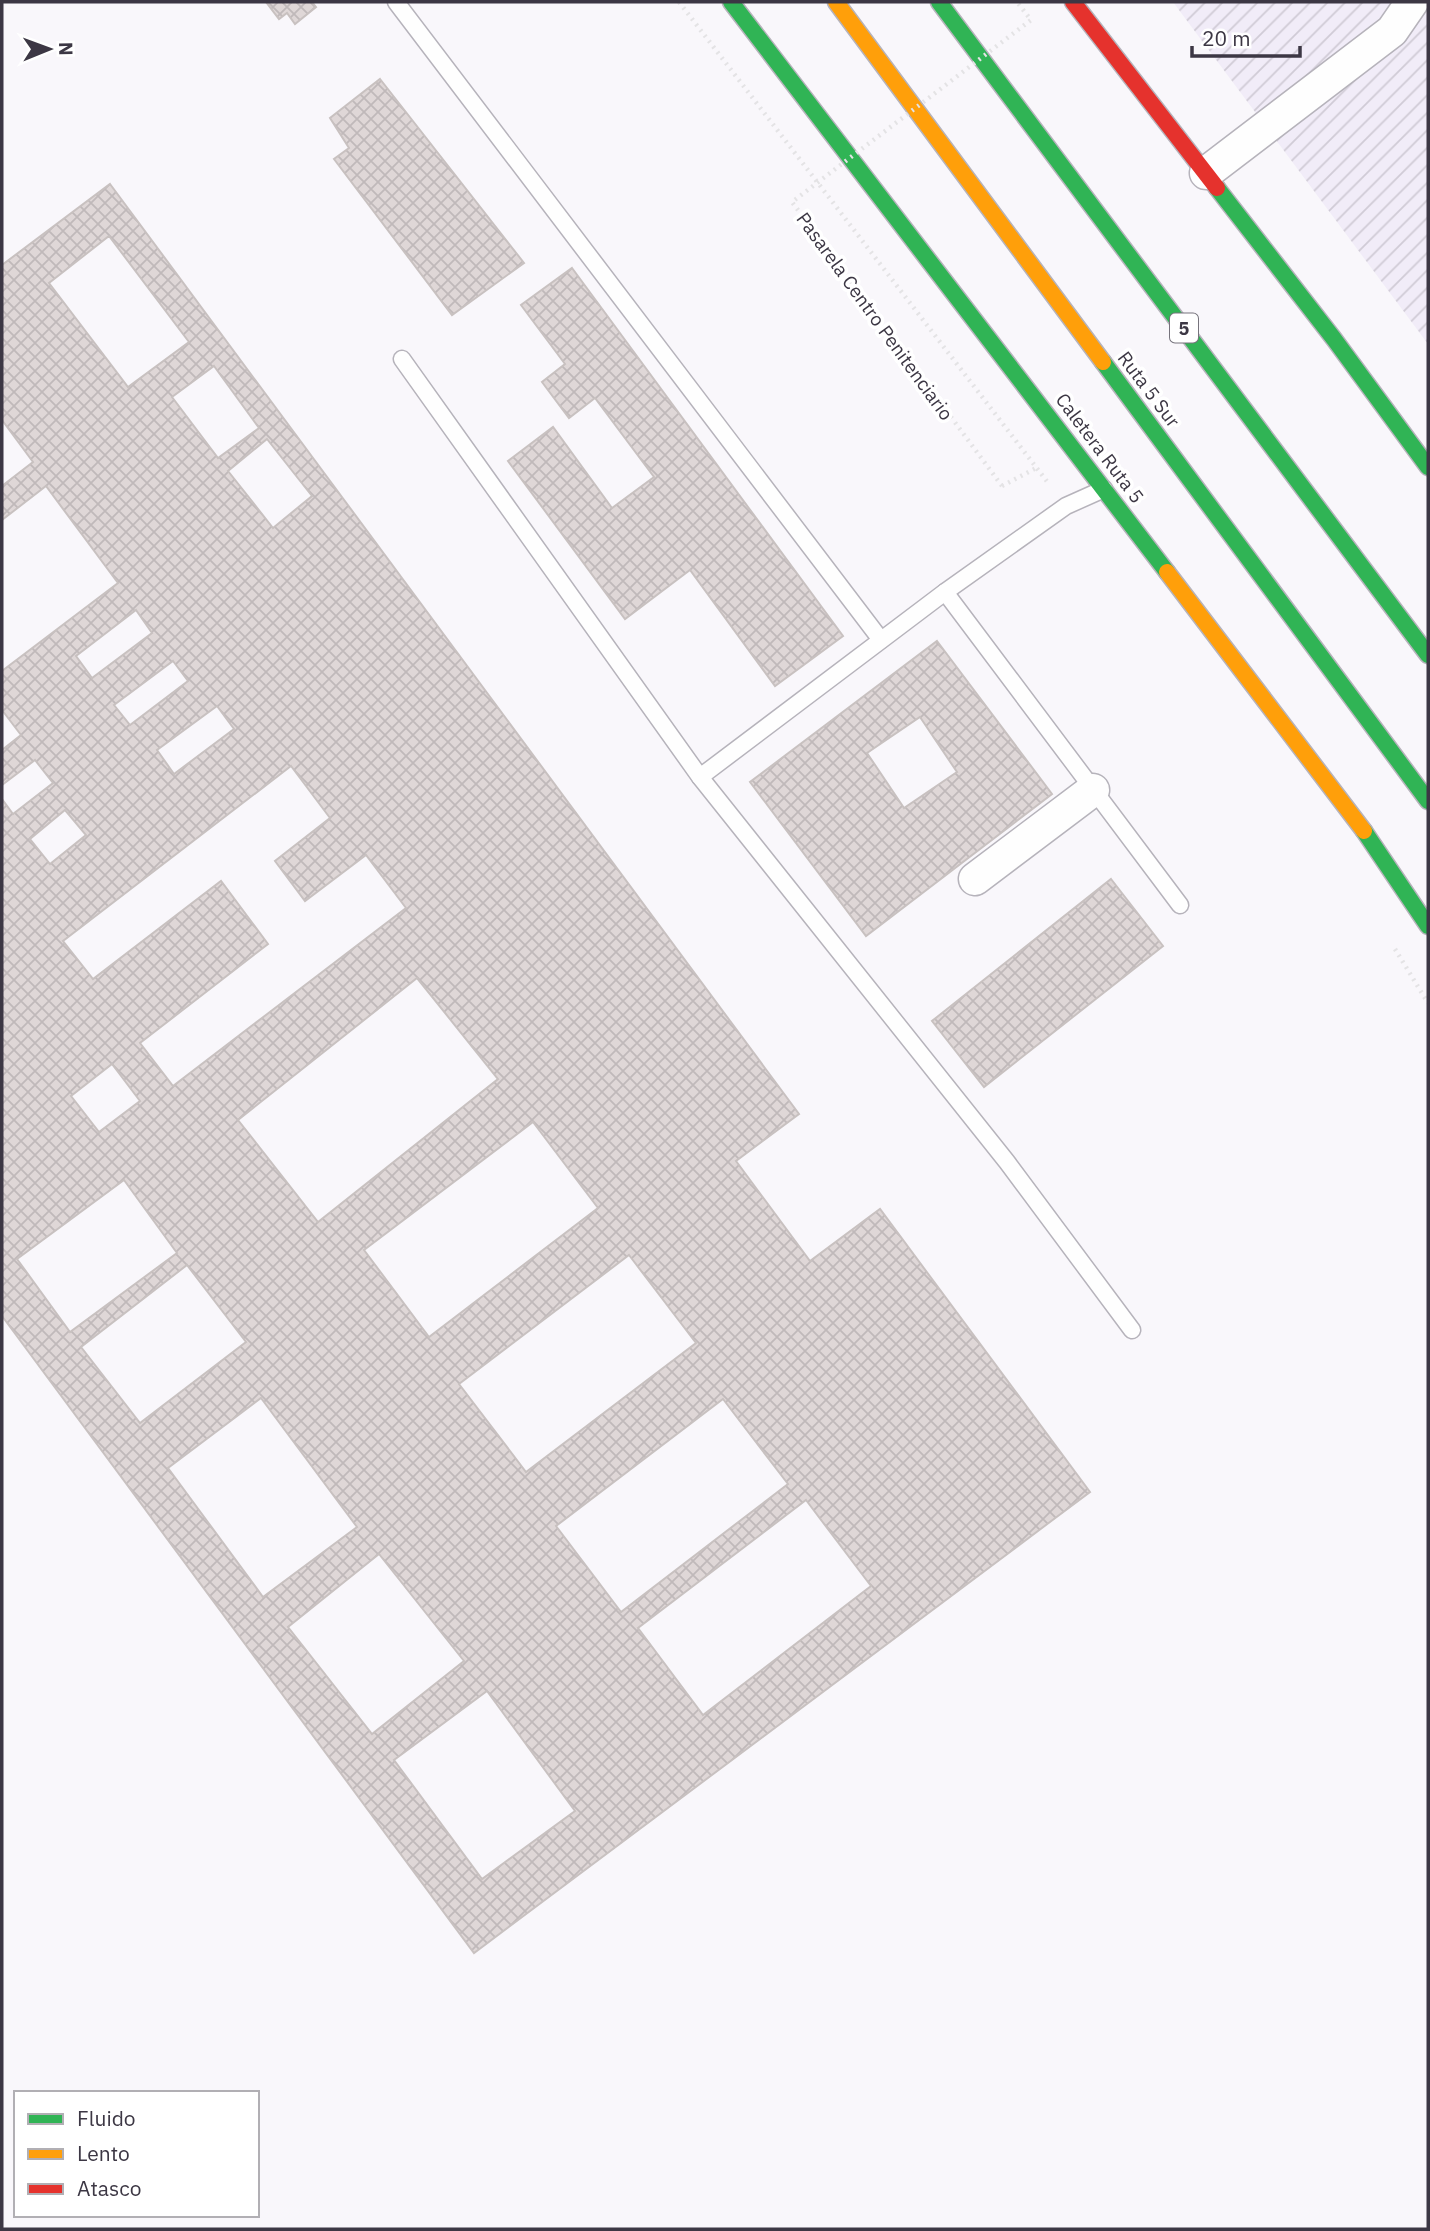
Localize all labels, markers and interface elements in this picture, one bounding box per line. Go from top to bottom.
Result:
north arrow [14,14,84,84]
scale bar [1192,14,1300,58]
text: 20 m [1202,24,1251,52]
text: N [54,42,78,56]
street label: Pasarela Centro Penitenciario [791,207,959,425]
road number: 5 [1170,314,1198,342]
street label: Ruta 5 Sur [1113,346,1185,432]
street label: Caletera Ruta 5 [1051,388,1149,508]
legend [14,2091,259,2217]
text: Fluido [77,2104,136,2132]
text: Lento [77,2139,130,2167]
text: Atasco [77,2174,141,2202]

